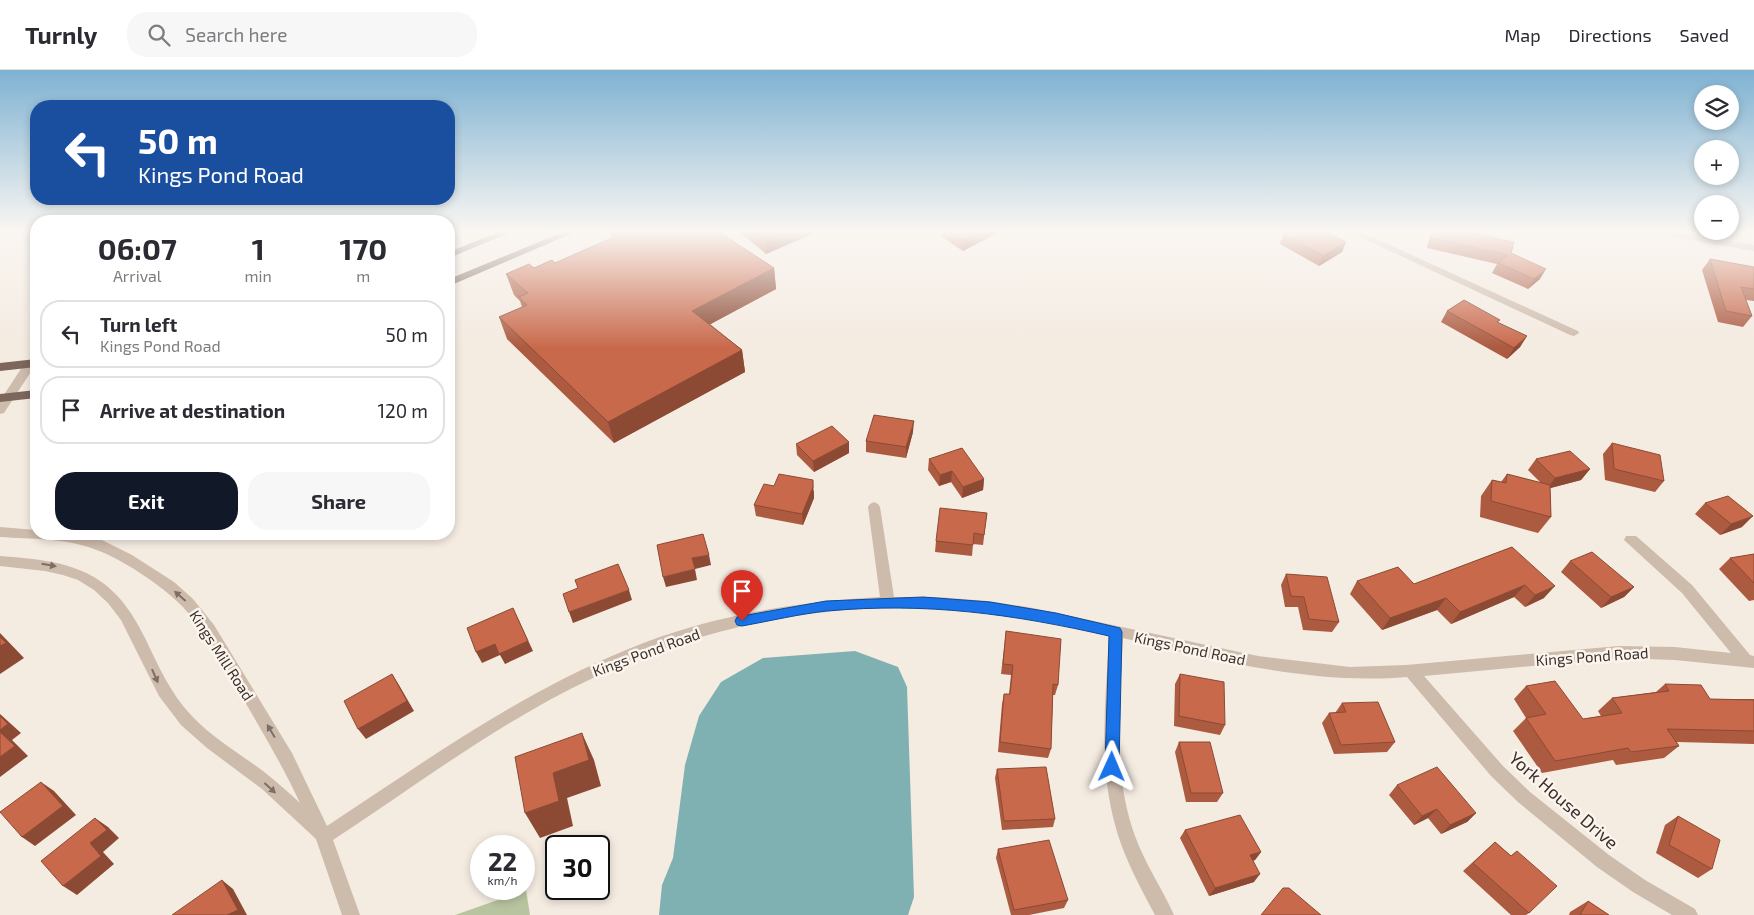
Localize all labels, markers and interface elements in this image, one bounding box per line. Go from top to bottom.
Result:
search box [127,12,477,57]
text: Turnly [25,20,97,49]
icon: search [145,21,173,49]
text: Search here [185,23,287,46]
text: Map [1504,24,1541,46]
text: Directions [1569,24,1652,46]
text: Saved [1680,24,1729,46]
map controls [1694,85,1739,240]
button: layers [1694,85,1739,130]
text: 50 m [138,119,218,161]
icon: left [55,120,120,185]
button: + [1694,140,1739,185]
text: Kings Pond Road [138,161,304,187]
button: − [1694,195,1739,240]
text: 06:07 [98,230,177,266]
text: 1 [252,230,265,266]
text: 170 [340,230,387,266]
text: Arrival [113,266,162,285]
text: min [245,266,272,285]
text: m [356,266,370,285]
text: Turn left [100,313,177,336]
icon: left [57,320,85,348]
text: 50 m [385,323,428,346]
text: Kings Pond Road [100,336,221,355]
icon: arrive [57,396,85,424]
text: Arrive at destination [100,399,285,422]
text: 120 m [377,399,428,422]
button: Exit [55,472,238,530]
button: Share [248,472,430,530]
one-way arrow [41,561,57,569]
pin [721,570,763,621]
icon: arrive [728,577,756,605]
one-way arrow [174,591,187,602]
street label: Kings Mill Road [186,607,258,703]
street label: Kings Pond Road [590,624,702,680]
street label: Kings Pond Road [1133,627,1247,669]
street label: Kings Pond Road [1535,643,1649,669]
one-way arrow [151,669,159,683]
one-way arrow [266,724,275,737]
position arrow [1085,740,1137,792]
street label: York House Drive [1505,747,1623,853]
one-way arrow [264,782,277,793]
speed limit sign: 30 [545,835,610,900]
text: 22 [488,846,517,876]
text: km/h [488,873,517,887]

